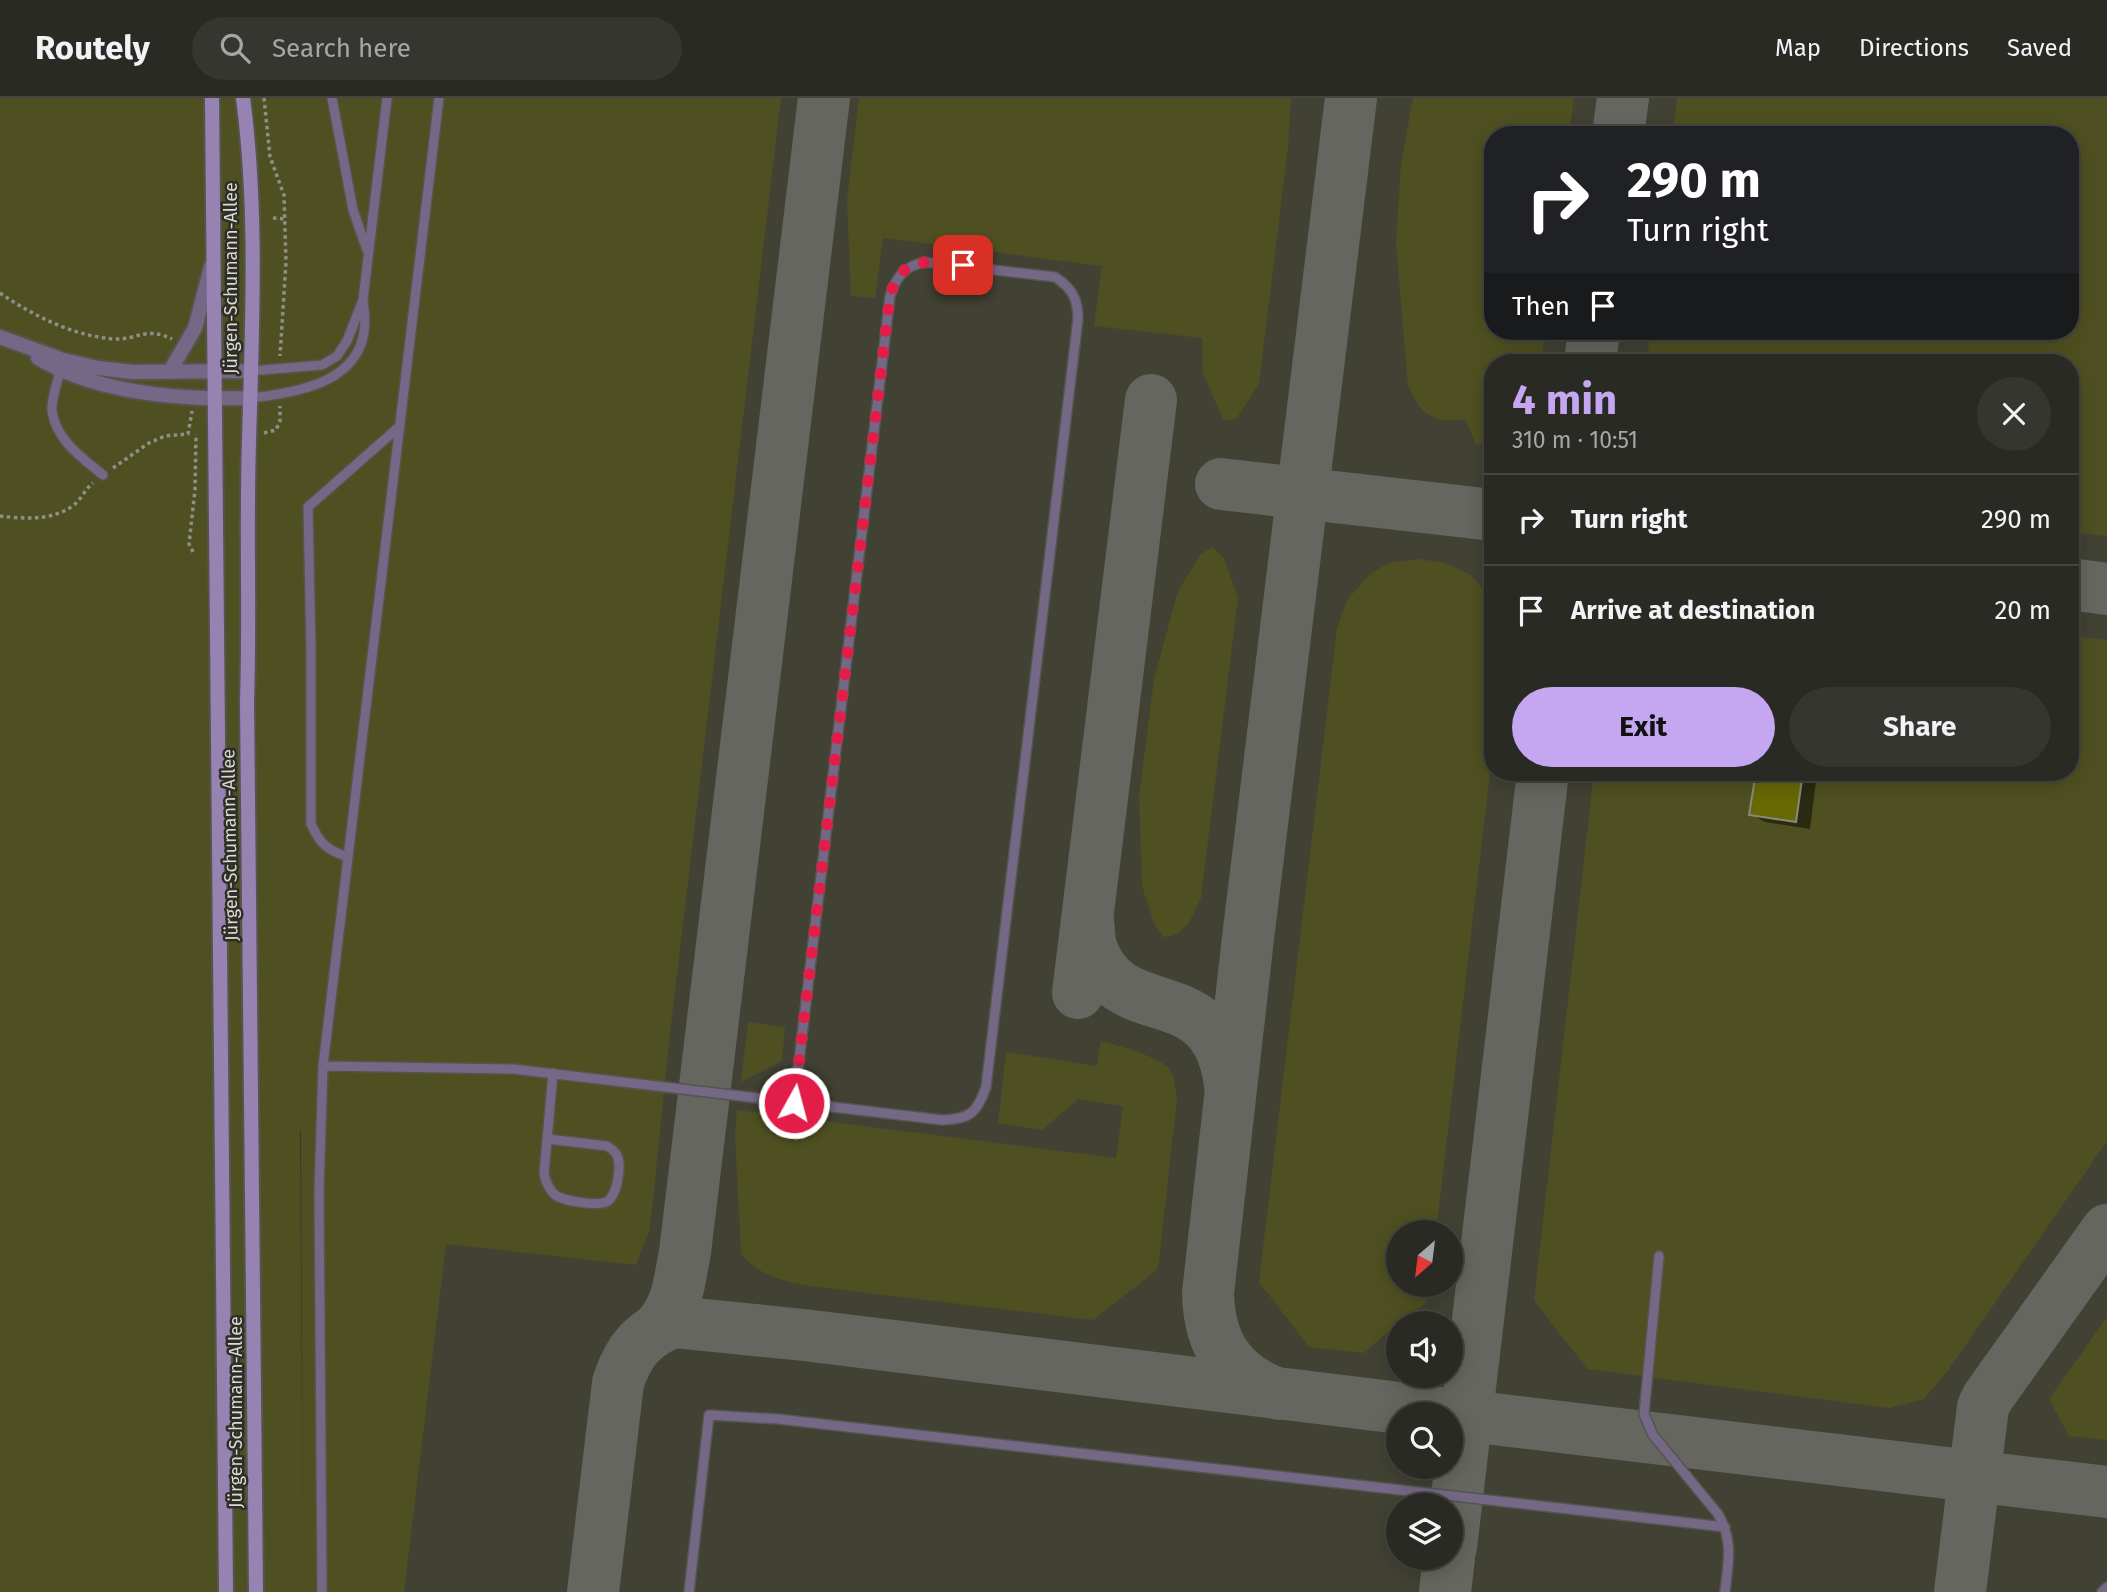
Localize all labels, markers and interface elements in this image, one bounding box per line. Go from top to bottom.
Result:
search box [192,17,682,80]
text: Routely [35,28,150,68]
icon: search [216,29,254,67]
text: Search here [272,33,411,64]
text: Map [1775,34,1821,62]
text: Directions [1859,34,1969,62]
text: Saved [2007,34,2072,62]
text: 290 m [1627,151,1761,210]
icon: right [1512,154,1603,245]
street label: Jürgen-Schumann-Allee [220,182,242,374]
text: Turn right [1627,211,1769,249]
pin [933,235,993,295]
icon: arrive [944,246,982,284]
icon: arrive [1584,287,1622,325]
text: Then [1512,291,1570,322]
text: 4 min [1512,375,1617,425]
button: close [1977,377,2051,451]
text: 310 m · 10:51 [1512,426,1638,454]
icon: right [1512,501,1550,539]
text: Turn right [1571,504,1688,535]
text: 290 m [1981,504,2051,535]
icon: arrive [1512,592,1550,630]
text: Arrive at destination [1571,595,1815,626]
text: 20 m [1994,595,2051,626]
button: Exit [1512,687,1775,767]
button: Share [1789,687,2051,767]
street label: Jürgen-Schumann-Allee [217,749,243,941]
position arrow [757,1066,831,1140]
north arrow [1386,1220,1463,1297]
map controls [1386,1220,1463,1570]
button: sound [1386,1311,1463,1388]
street label: Jürgen-Schumann-Allee [225,1316,247,1508]
button: search [1386,1402,1463,1479]
button: layers [1386,1493,1463,1570]

